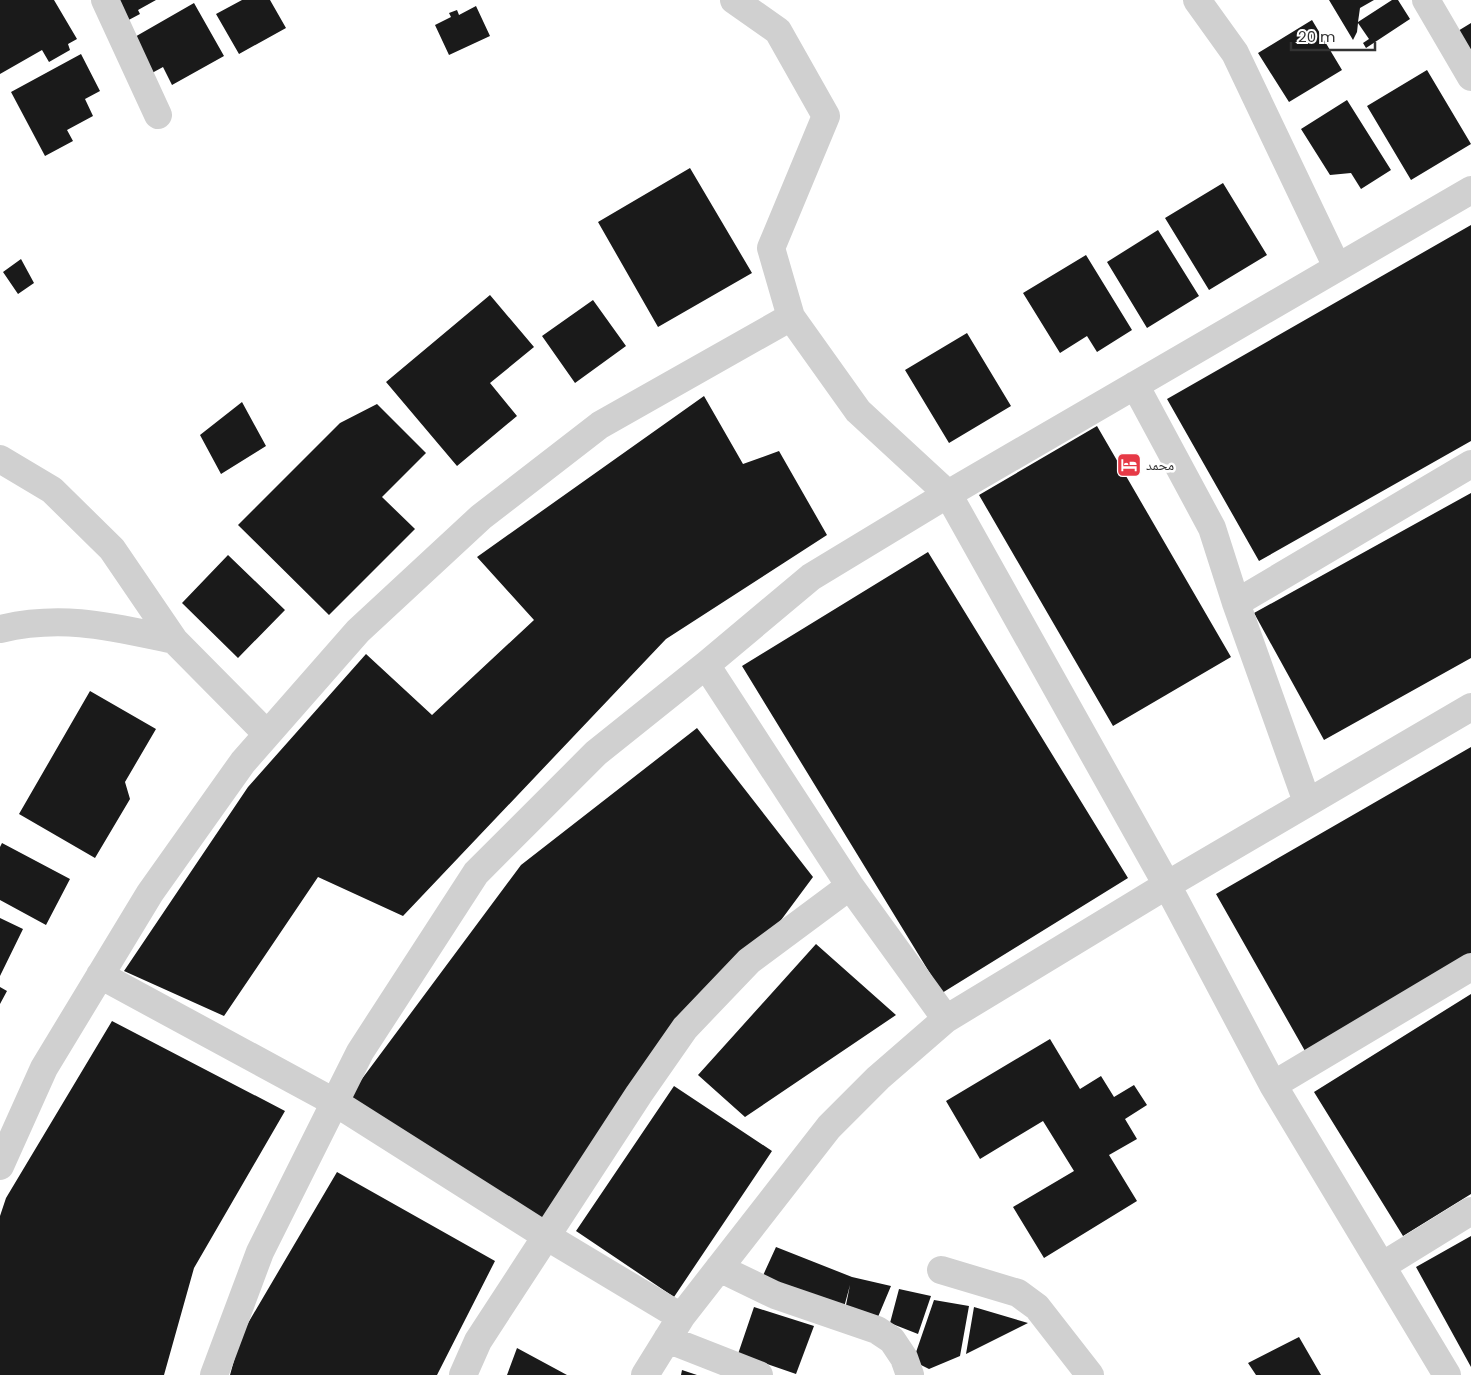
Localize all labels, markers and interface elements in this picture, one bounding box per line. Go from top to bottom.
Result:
scale bar [1291,20,1375,52]
text: 20 m [1298,26,1336,47]
hotel icon: محمد [1116,452,1142,478]
place label: محمد [1146,455,1174,475]

